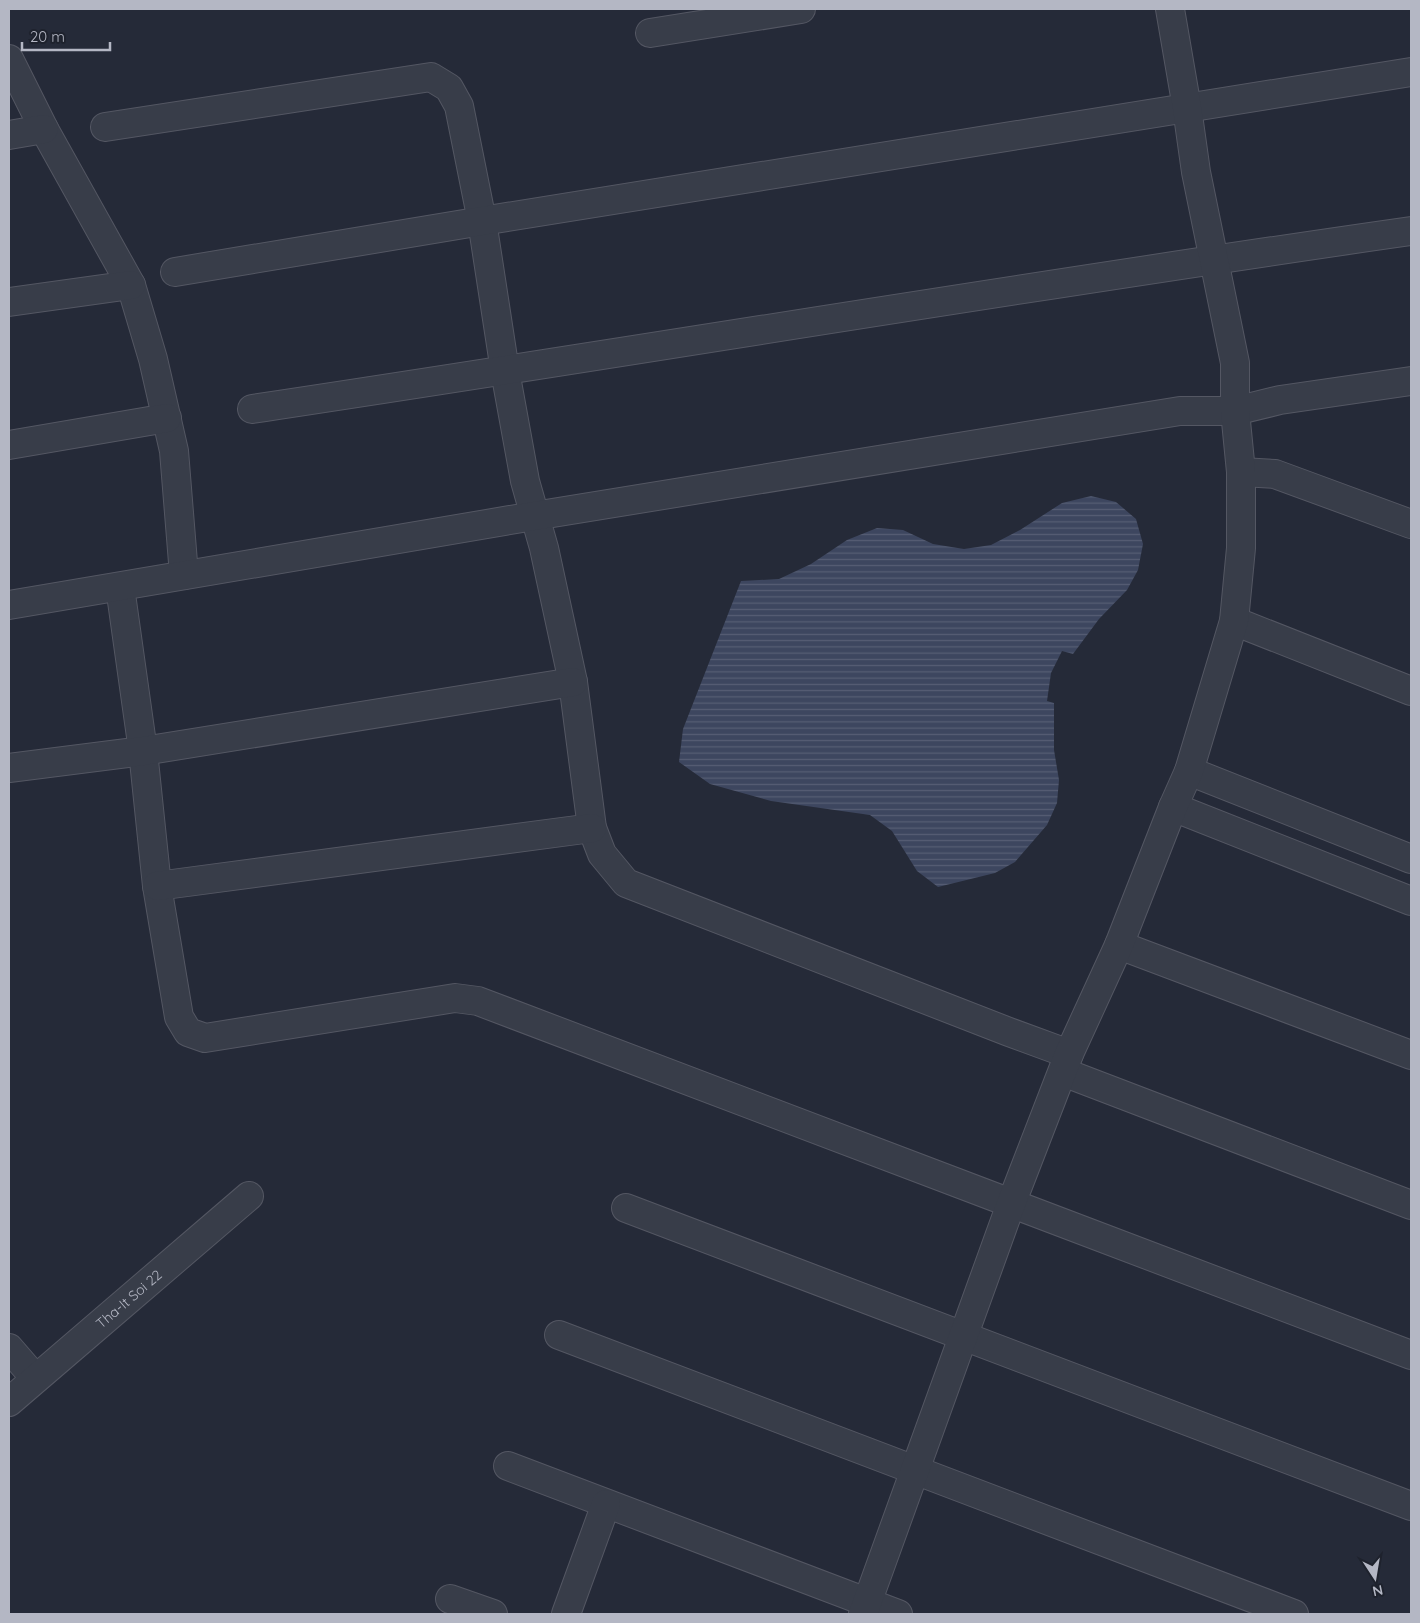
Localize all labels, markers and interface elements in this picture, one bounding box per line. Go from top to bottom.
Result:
scale bar [22,20,110,52]
text: 20 m [30,27,65,46]
street label: Tha-It Soi 22 [92,1266,166,1332]
north arrow [1350,1553,1400,1603]
text: N [1371,1581,1385,1601]

